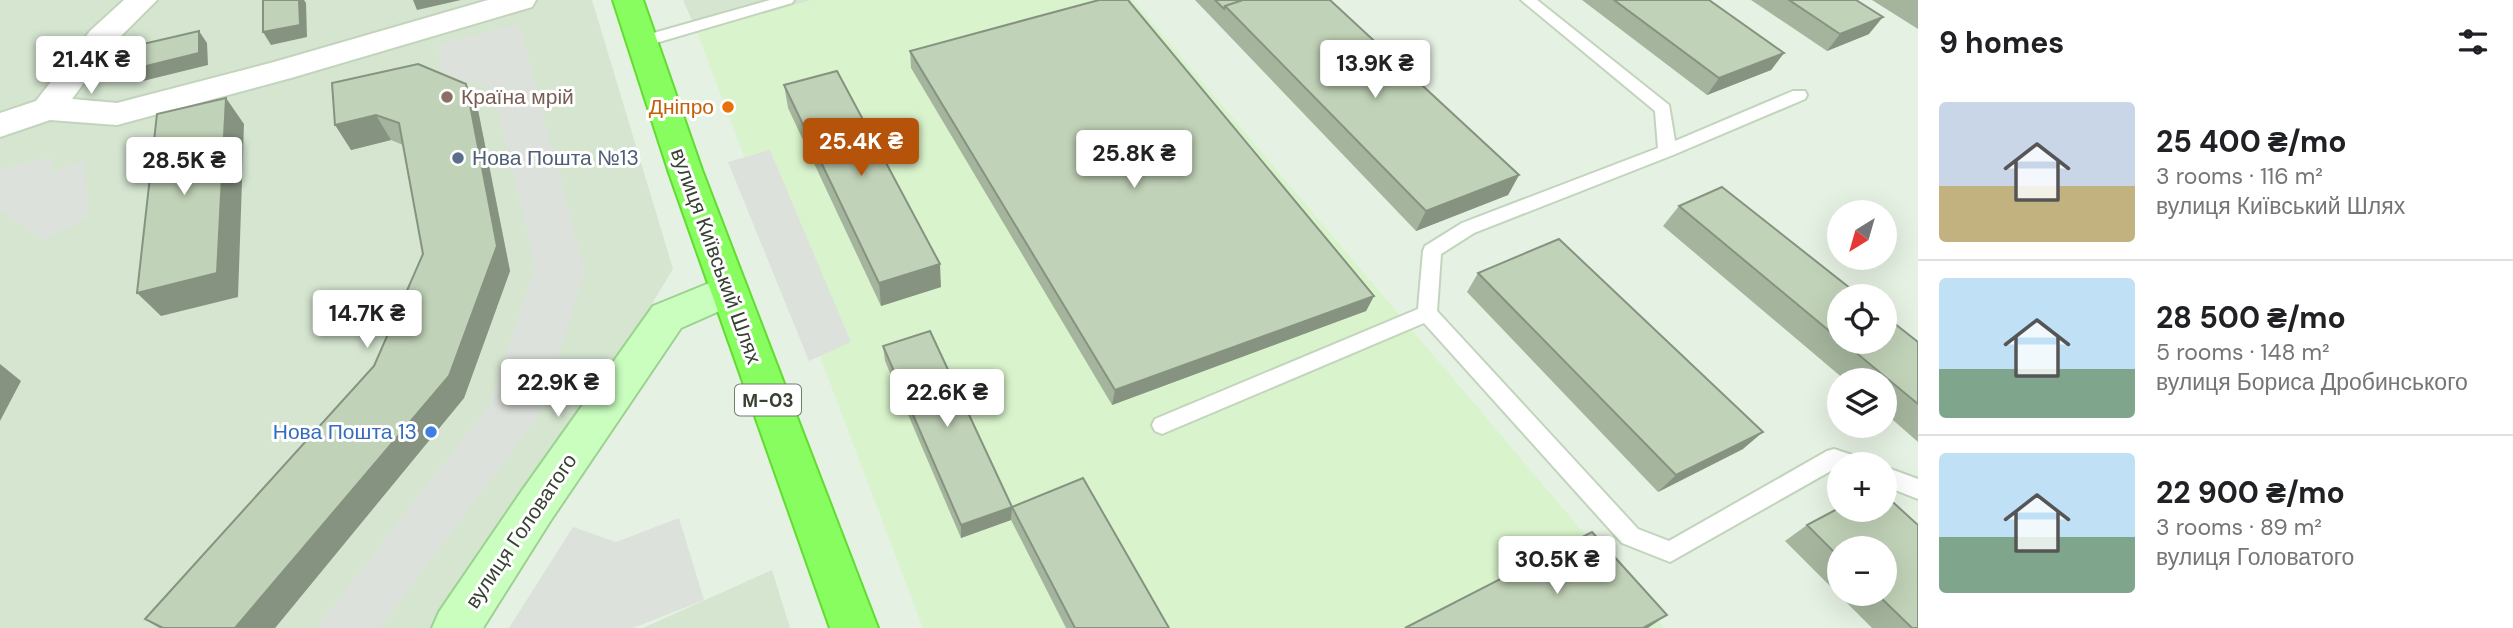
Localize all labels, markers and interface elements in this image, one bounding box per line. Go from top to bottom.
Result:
text: 9 homes [1939,23,2064,62]
icon: filters [2454,23,2492,61]
pin: 21.4K ₴ [26,36,156,96]
pin: 13.9K ₴ [1310,41,1440,100]
text: 21.4K ₴ [52,44,130,74]
text: 13.9K ₴ [1336,48,1414,78]
place label: Країна мрій [461,83,574,111]
marker: Країна мрій [439,89,455,105]
place label: Дніпро [649,93,714,121]
marker: Дніпро [720,99,736,115]
pin: 25.4K ₴ [796,118,926,178]
text: 25 400 ₴/mo [2156,122,2347,161]
text: 25.4K ₴ [819,126,903,156]
pin: 25.8K ₴ [1069,130,1199,190]
icon: home [1995,130,2079,214]
pin: 28.5K ₴ [119,138,249,197]
text: 25.8K ₴ [1092,138,1176,168]
place label: Нова Пошта №13 [472,144,639,172]
street label: вулиця Київський Шлях [664,144,768,368]
text: 28.5K ₴ [142,145,226,175]
marker: Нова Пошта №13 [450,150,466,166]
text: 3 rooms · 116 m² [2156,161,2323,191]
text: вулиця Київський Шлях [2156,191,2405,221]
north arrow [1827,200,1897,270]
map controls [1827,200,1897,606]
button: locate [1827,284,1897,354]
pin: 14.7K ₴ [302,290,432,350]
text: 14.7K ₴ [329,298,405,328]
text: 28 500 ₴/mo [2156,298,2346,337]
icon: home [1995,306,2079,390]
text: 5 rooms · 148 m² [2156,337,2330,367]
pin: 22.9K ₴ [493,360,623,419]
text: 22.9K ₴ [517,367,599,397]
text: вулиця Бориса Дробинського [2156,367,2468,397]
button: layers [1827,368,1897,438]
pin: 22.6K ₴ [882,370,1012,429]
text: 22.6K ₴ [906,377,988,407]
road number: М-03 [735,384,801,416]
place label: Нова Пошта 13 [273,418,417,446]
marker: Нова Пошта 13 [423,424,439,440]
street label: вулиця Головатого [459,448,583,614]
button: + [1827,452,1897,522]
text: 22 900 ₴/mo [2156,473,2345,512]
icon: home [1995,481,2079,565]
text: 3 rooms · 89 m² [2156,512,2322,542]
pin: 30.5K ₴ [1492,536,1622,596]
button: − [1827,536,1897,606]
text: вулиця Головатого [2156,542,2354,572]
text: 30.5K ₴ [1514,544,1600,574]

